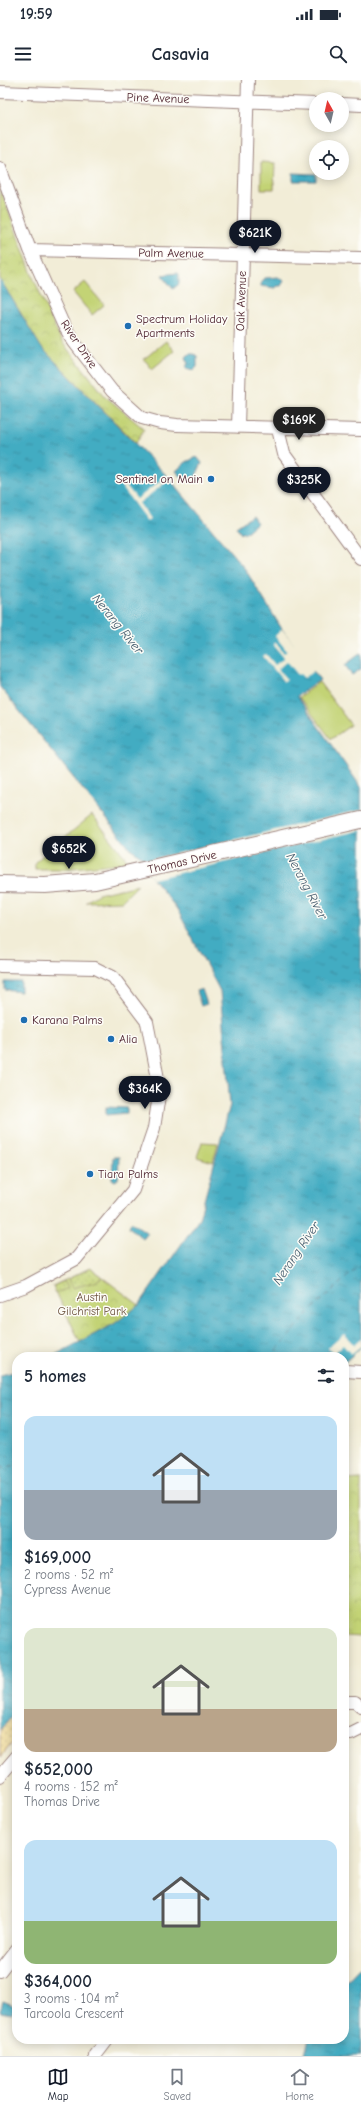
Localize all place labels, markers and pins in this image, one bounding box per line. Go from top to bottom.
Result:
pin: $621K [227,220,283,254]
place label: Spectrum Holiday Apartments [136,312,228,340]
marker: Spectrum Holiday Apartments [123,321,133,331]
pin: $169K [271,407,327,441]
pin: $325K [276,467,332,501]
place label: Sentinel on Main [116,472,203,486]
marker: Sentinel on Main [206,474,216,484]
pin: $652K [41,836,97,870]
place label: Karana Palms [32,1013,102,1027]
marker: Karana Palms [19,1015,29,1025]
place label: Alia [119,1032,138,1046]
marker: Alia [106,1034,116,1044]
pin: $364K [117,1076,173,1110]
place label: Tiara Palms [98,1167,158,1181]
marker: Tiara Palms [85,1169,95,1179]

